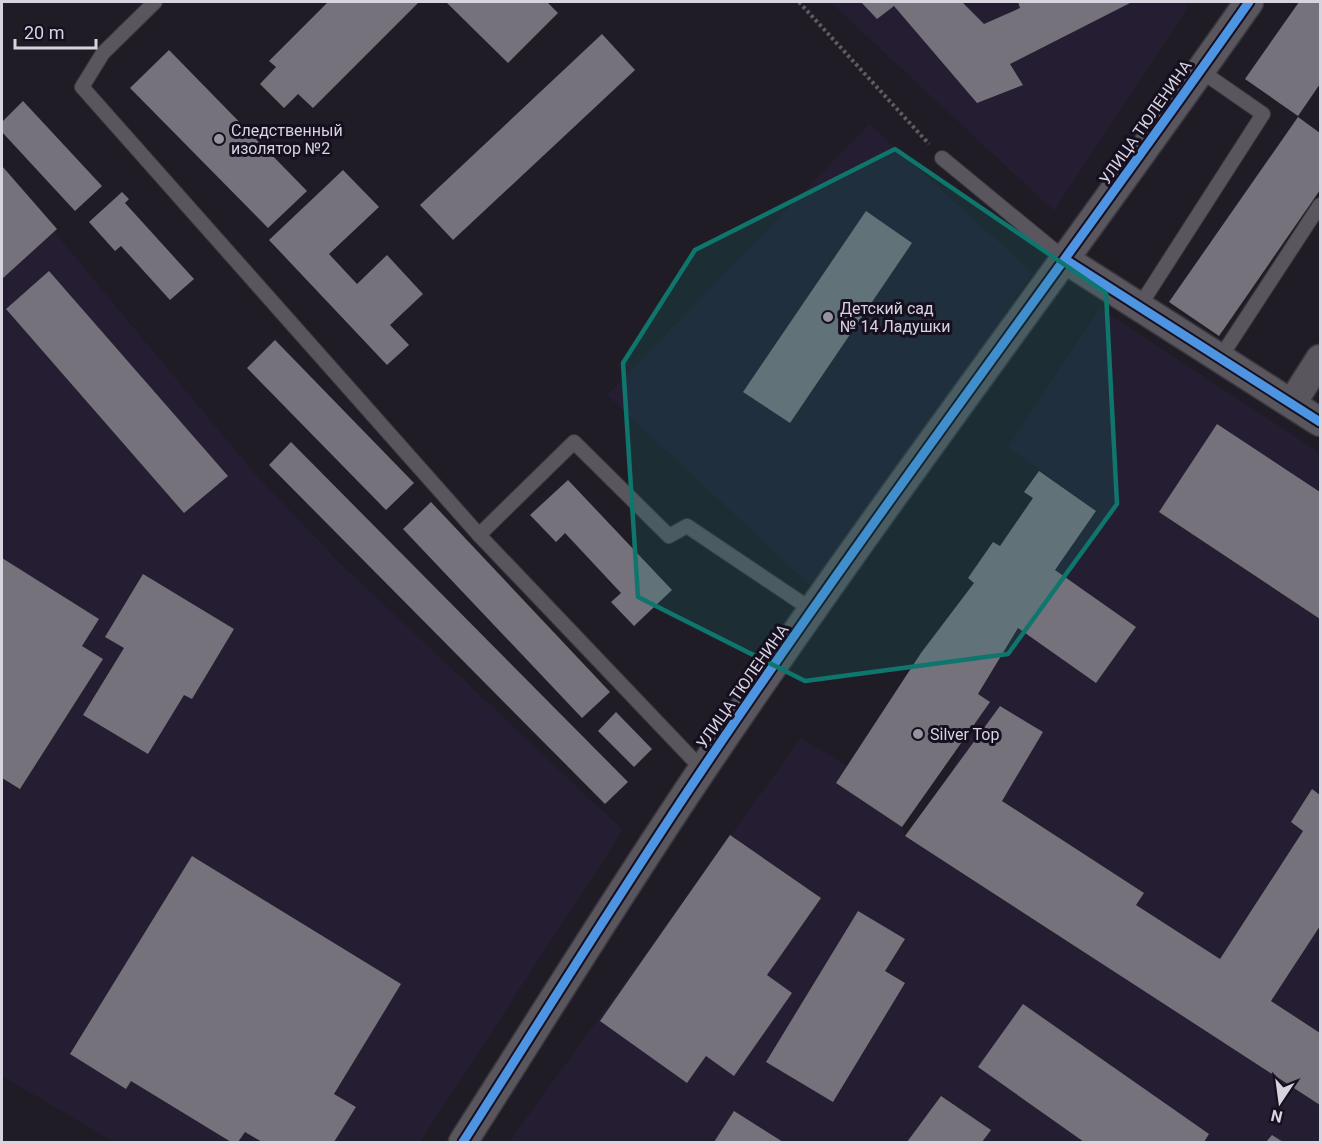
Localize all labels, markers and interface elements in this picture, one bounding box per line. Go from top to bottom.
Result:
scale bar [15,12,96,50]
text: 20 m [24,22,64,43]
street label: УЛИЦА ТЮЛЕНИНА [1095,56,1196,188]
place label: Следственный изолятор №2 [231,121,343,158]
marker: Следственный изолятор №2 [212,132,226,146]
place label: Детский сад № 14 Ладушки [840,299,950,336]
marker: Детский сад № 14 Ладушки [821,310,835,324]
street label: УЛИЦА ТЮЛЕНИНА [692,620,793,752]
place label: Silver Top [930,725,999,744]
marker: Silver Top [911,727,925,741]
north arrow [1250,1072,1310,1132]
text: N [1269,1106,1284,1127]

